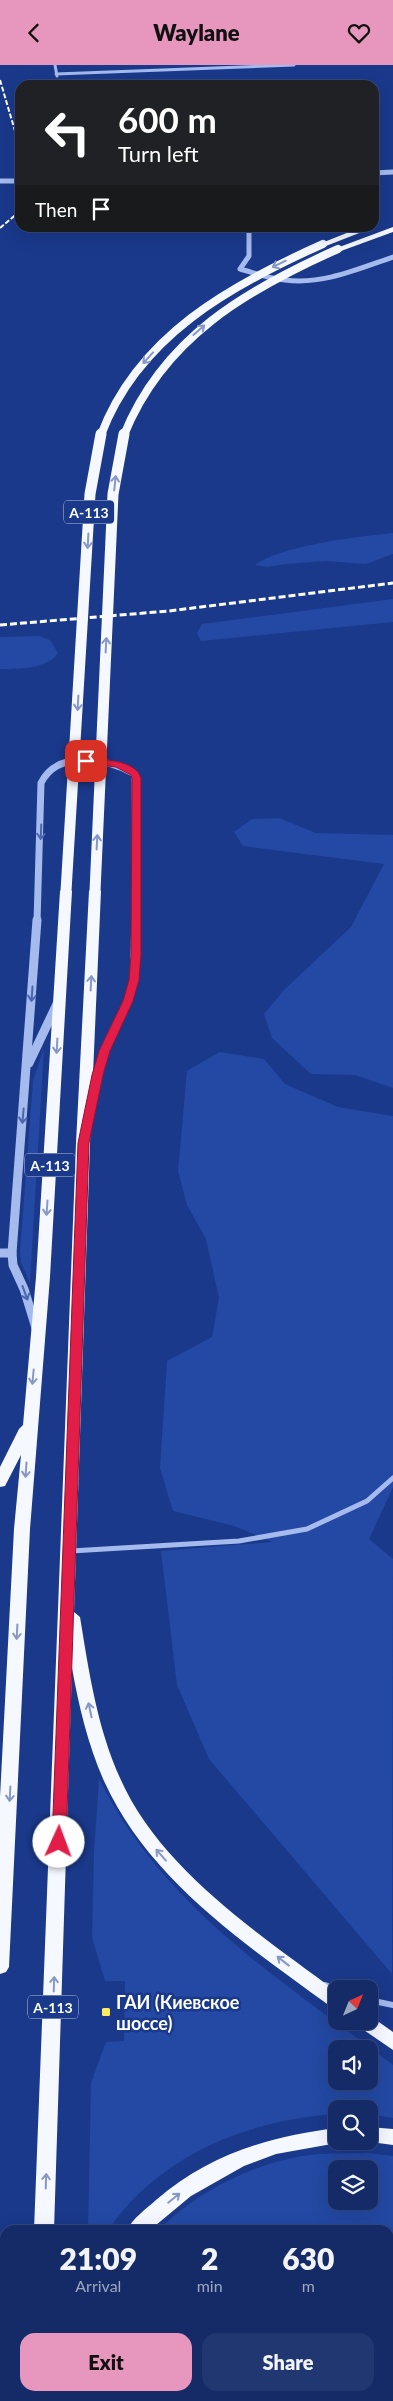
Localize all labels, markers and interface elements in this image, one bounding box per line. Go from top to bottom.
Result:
icon: back [20,19,48,47]
text: Waylane [153,19,240,46]
icon: heart [345,19,373,47]
text: 600 m [118,98,217,140]
icon: left [35,100,100,165]
text: Turn left [118,140,199,167]
icon: arrive [87,195,115,223]
text: Then [35,198,77,221]
one-way arrow [272,260,287,269]
one-way arrow [193,324,206,335]
one-way arrow [142,352,153,365]
one-way arrow [110,475,120,491]
road number: А-113 [64,501,114,523]
one-way arrow [83,533,92,549]
one-way arrow [102,637,111,653]
one-way arrow [73,695,82,711]
pin [65,740,107,782]
icon: arrive [72,747,100,775]
one-way arrow [37,823,46,839]
one-way arrow [92,835,102,851]
one-way arrow [86,976,95,992]
one-way arrow [28,986,37,1002]
one-way arrow [52,1038,62,1054]
one-way arrow [18,1108,27,1124]
road number: А-113 [25,1153,75,1177]
one-way arrow [43,1200,52,1216]
one-way arrow [21,1285,30,1300]
one-way arrow [29,1369,38,1385]
one-way arrow [22,1461,31,1477]
one-way arrow [13,1624,22,1640]
one-way arrow [84,1703,94,1719]
one-way arrow [5,1786,14,1802]
position arrow [32,1815,84,1867]
one-way arrow [155,1849,166,1862]
one-way arrow [277,1955,290,1966]
one-way arrow [49,1976,59,1992]
north arrow [328,1980,378,2030]
map controls [328,1980,378,2210]
place label: ГАИ (Киевское шоссе) [116,1991,240,2034]
road number: А-113 [28,1995,78,2019]
marker: ГАИ (Киевское шоссе) [100,2006,112,2018]
button: sound [328,2040,378,2090]
button: search [328,2100,378,2150]
button: layers [328,2160,378,2210]
one-way arrow [42,2174,51,2190]
one-way arrow [167,2192,180,2203]
text: 21:09 [60,2240,137,2276]
text: 2 [201,2240,218,2276]
text: 630 [282,2240,334,2276]
text: Arrival [75,2276,121,2295]
text: min [197,2276,223,2295]
text: m [302,2276,315,2295]
button: Exit [20,2333,192,2391]
button: Share [202,2333,374,2391]

